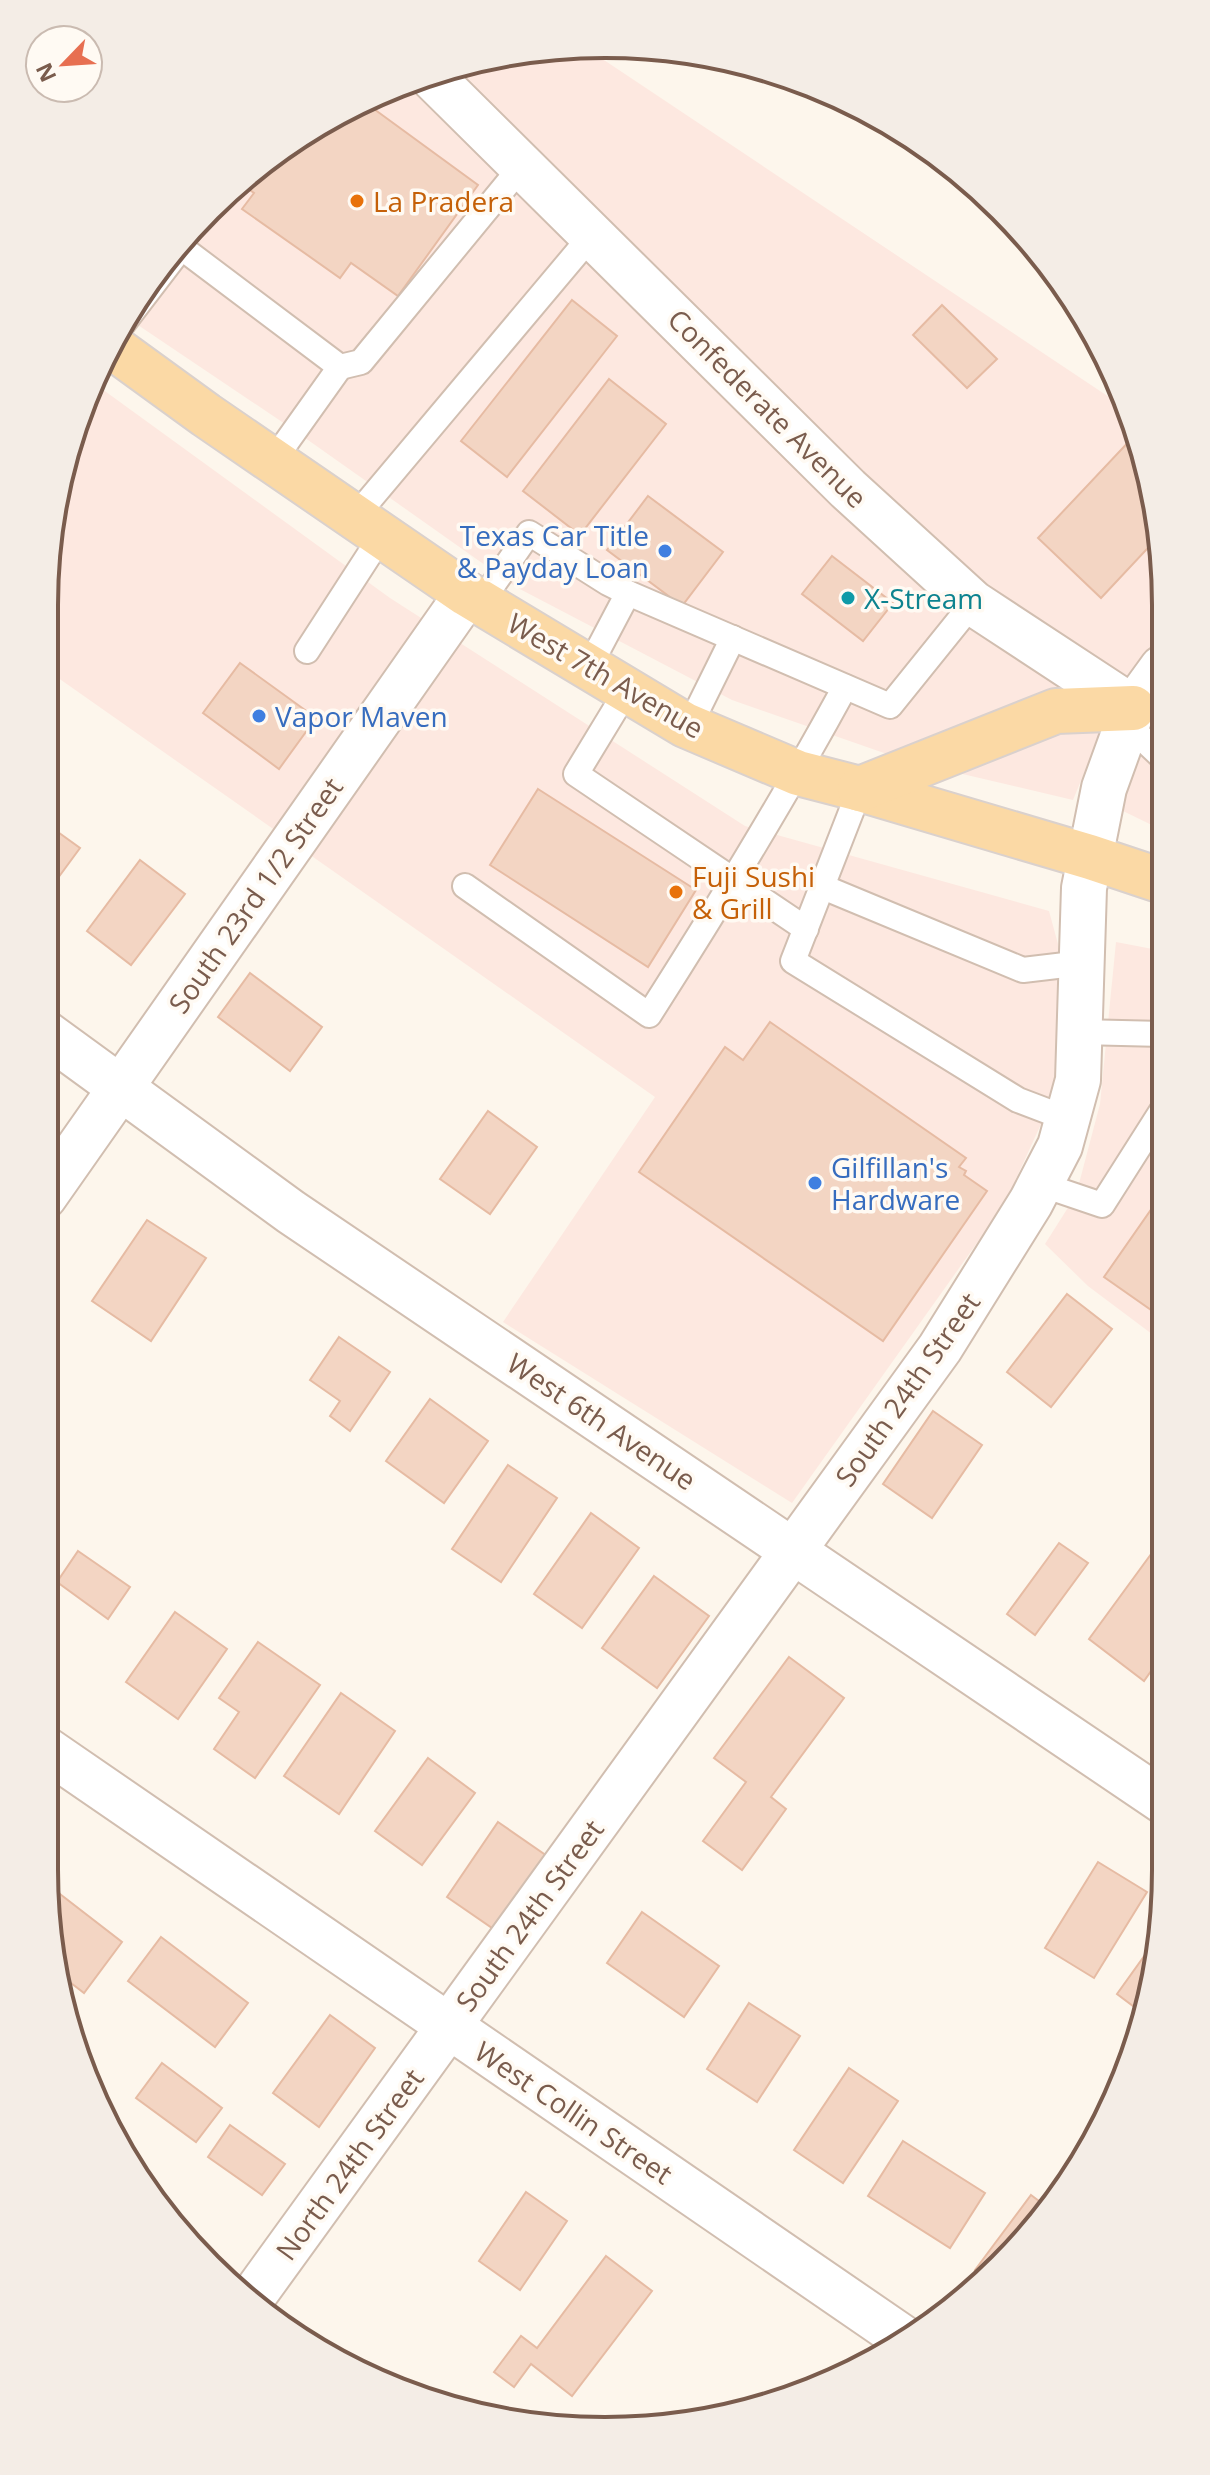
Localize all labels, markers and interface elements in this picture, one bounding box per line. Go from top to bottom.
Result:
north arrow [24,24,104,104]
text: N [28,58,62,87]
place label: La Pradera [373,182,514,220]
marker: La Pradera [348,192,366,210]
street label: Confederate Avenue [660,300,876,516]
place label: Texas Car Title & Payday Loan [457,516,649,586]
marker: Texas Car Title & Payday Loan [656,542,674,560]
place label: X-Stream [864,579,983,617]
marker: X-Stream [839,589,857,607]
street label: West 7th Avenue [501,604,711,746]
place label: Vapor Maven [275,697,448,735]
marker: Vapor Maven [250,707,268,725]
street label: South 23rd 1/2 Street [159,770,351,1020]
place label: Fuji Sushi & Grill [692,857,815,927]
marker: Fuji Sushi & Grill [667,883,685,901]
place label: Gilfillan's Hardware [831,1148,960,1218]
marker: Gilfillan's Hardware [806,1174,824,1192]
street label: South 24th Street [826,1285,988,1493]
street label: West 6th Avenue [500,1344,704,1498]
street label: South 24th Street [446,1811,612,2019]
street label: West Collin Street [468,2032,680,2192]
street label: North 24th Street [266,2060,432,2268]

